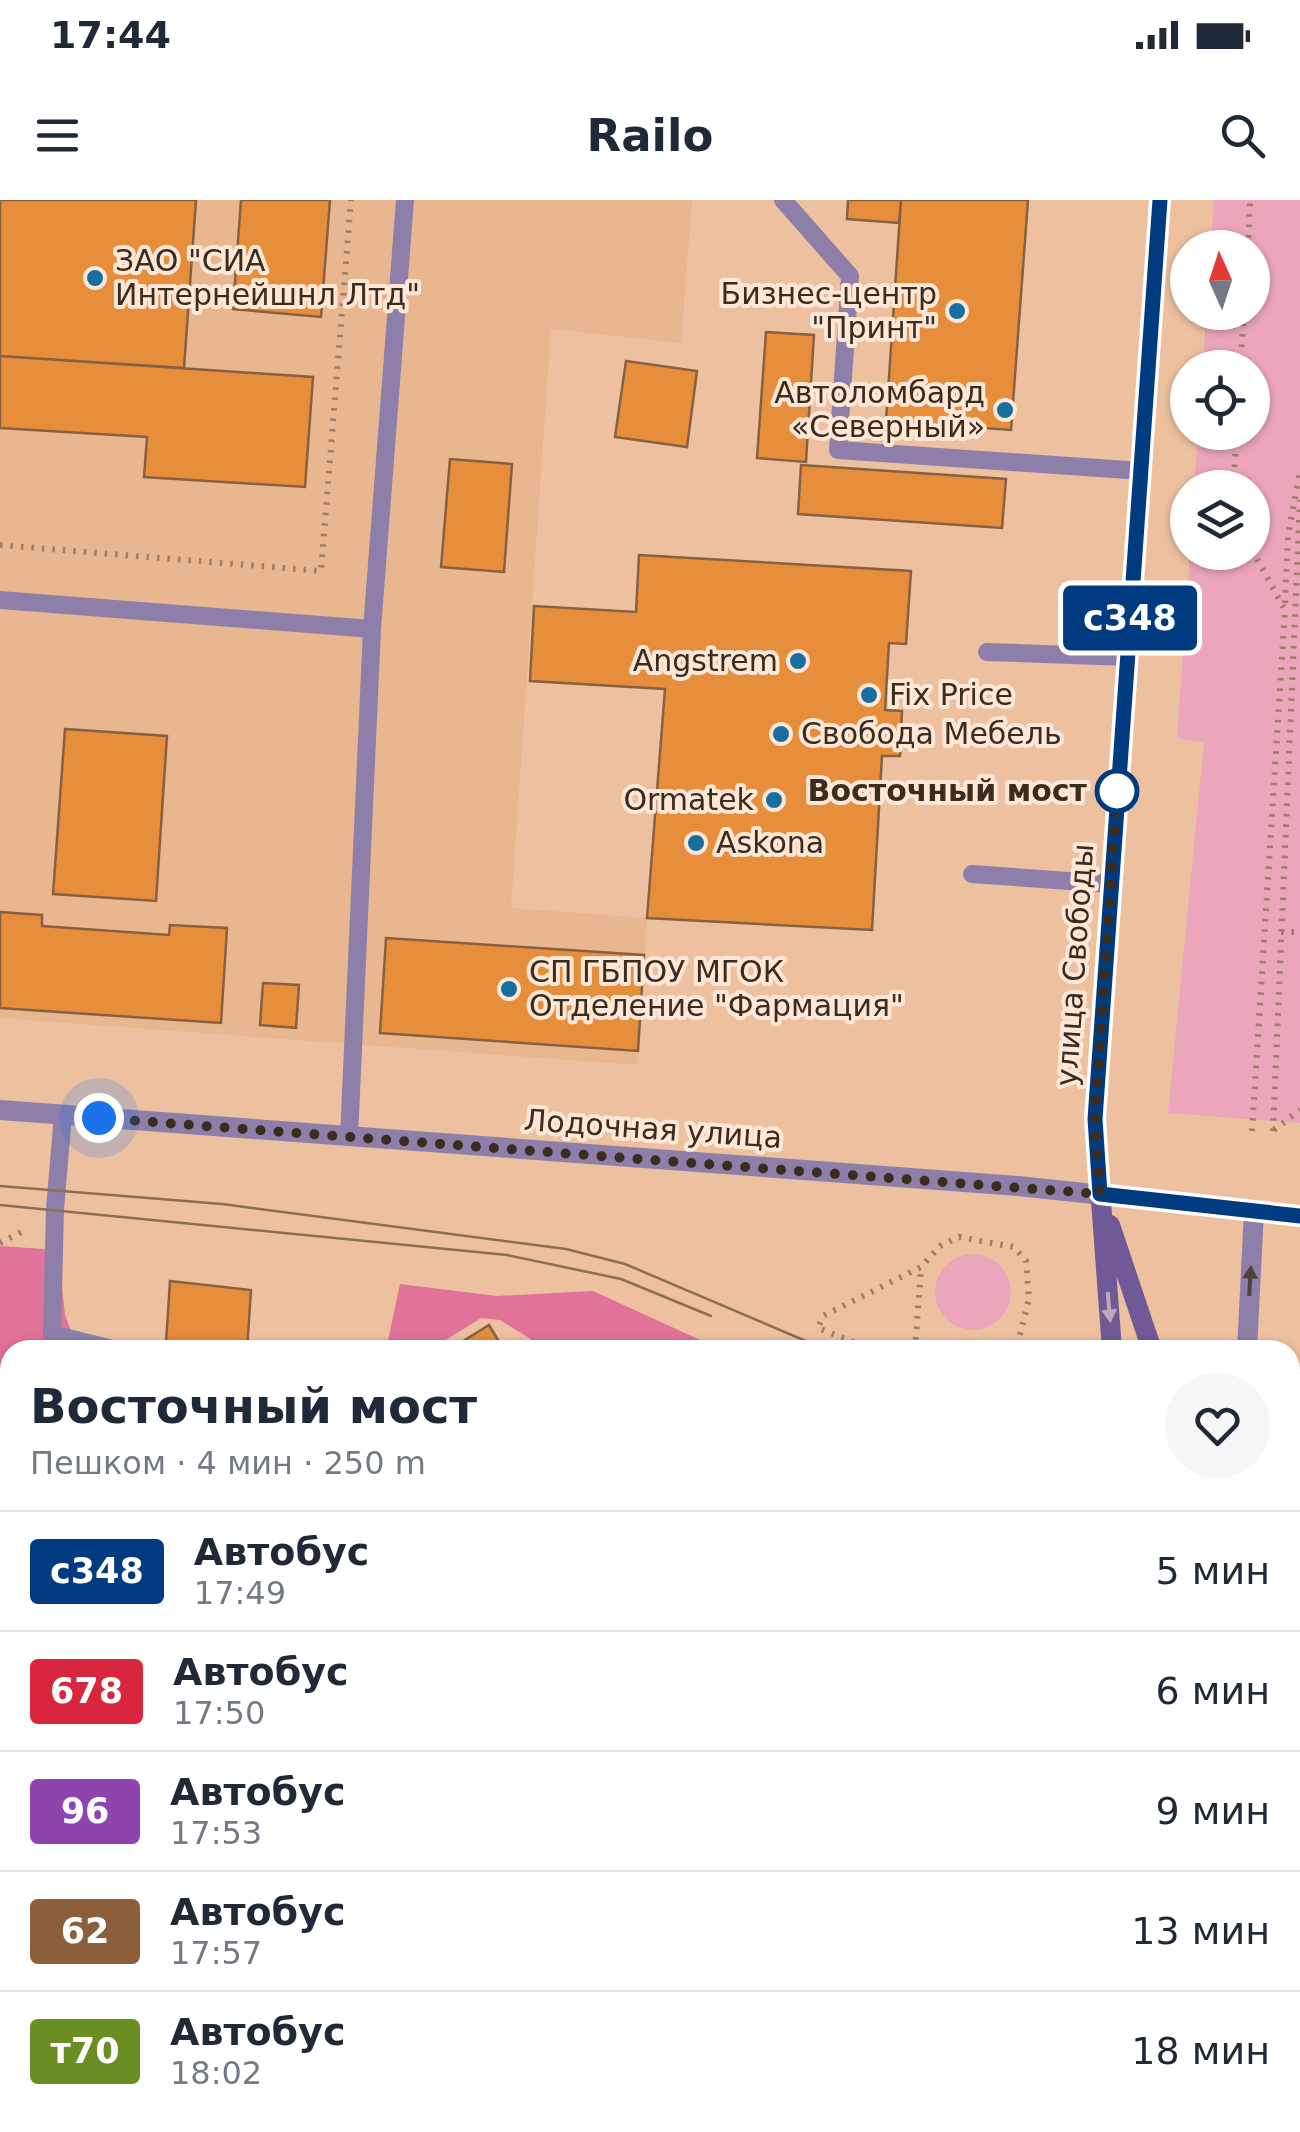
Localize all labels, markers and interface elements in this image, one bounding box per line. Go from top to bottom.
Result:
text: 17:44 [50,13,171,57]
icon: menu [30,108,85,163]
icon: search [1215,108,1270,163]
text: Railo [587,109,713,162]
north arrow [1170,230,1270,330]
map controls [1170,230,1270,570]
place label: ЗАО "СИА Интернейшнл Лтд" [115,243,420,312]
marker: ЗАО "СИА Интернейшнл Лтд" [84,267,106,289]
place label: Бизнес-центр "Принт" [721,276,937,345]
marker: Бизнес-центр "Принт" [946,300,968,322]
button: locate [1170,350,1270,450]
place label: Автоломбард «Северный» [774,375,985,444]
marker: Автоломбард «Северный» [994,399,1016,421]
button: layers [1170,470,1270,570]
line badge: с348 [1060,586,1200,650]
text: с348 [1083,598,1177,638]
place label: Angstrem [633,643,778,678]
marker: Angstrem [787,650,809,672]
place label: Fix Price [889,677,1013,712]
marker: Fix Price [858,684,880,706]
place label: Свобода Мебель [801,716,1062,751]
marker: Свобода Мебель [770,723,792,745]
marker: Восточный мост [1096,770,1138,812]
place label: Восточный мост [808,773,1088,808]
place label: Ormatek [623,782,755,817]
marker: Ormatek [763,789,785,811]
place label: Askona [716,825,824,860]
marker: Askona [685,832,707,854]
street label: улица Свободы [1049,843,1100,1087]
place label: СП ГБПОУ МГОК Отделение "Фармация" [529,954,904,1023]
marker: СП ГБПОУ МГОК Отделение "Фармация" [498,978,520,1000]
your location [74,1093,124,1143]
street label: Лодочная улица [523,1102,783,1155]
one-way arrow [1242,1264,1258,1296]
one-way arrow [1101,1292,1117,1324]
button: heart [1165,1373,1270,1478]
text: Восточный мост [30,1378,477,1434]
text: Пешком · 4 мин · 250 m [30,1444,426,1482]
text: Автобус [194,1530,369,1574]
text: 5 мин [1156,1549,1270,1593]
text: с348 [50,1551,144,1591]
text: 17:49 [194,1574,286,1612]
text: Автобус [173,1650,348,1694]
text: 6 мин [1156,1669,1270,1713]
text: 678 [50,1671,123,1711]
text: 17:50 [173,1694,265,1732]
text: Автобус [170,1770,345,1814]
text: 9 мин [1156,1789,1270,1833]
text: 96 [61,1791,109,1831]
text: 17:53 [170,1814,262,1852]
text: Автобус [170,1890,345,1934]
text: 13 мин [1131,1909,1270,1953]
text: 62 [61,1911,109,1951]
text: 17:57 [170,1934,262,1972]
text: Автобус [170,2010,345,2054]
text: 18 мин [1131,2029,1270,2073]
text: т70 [51,2031,120,2071]
text: 18:02 [170,2054,262,2092]

